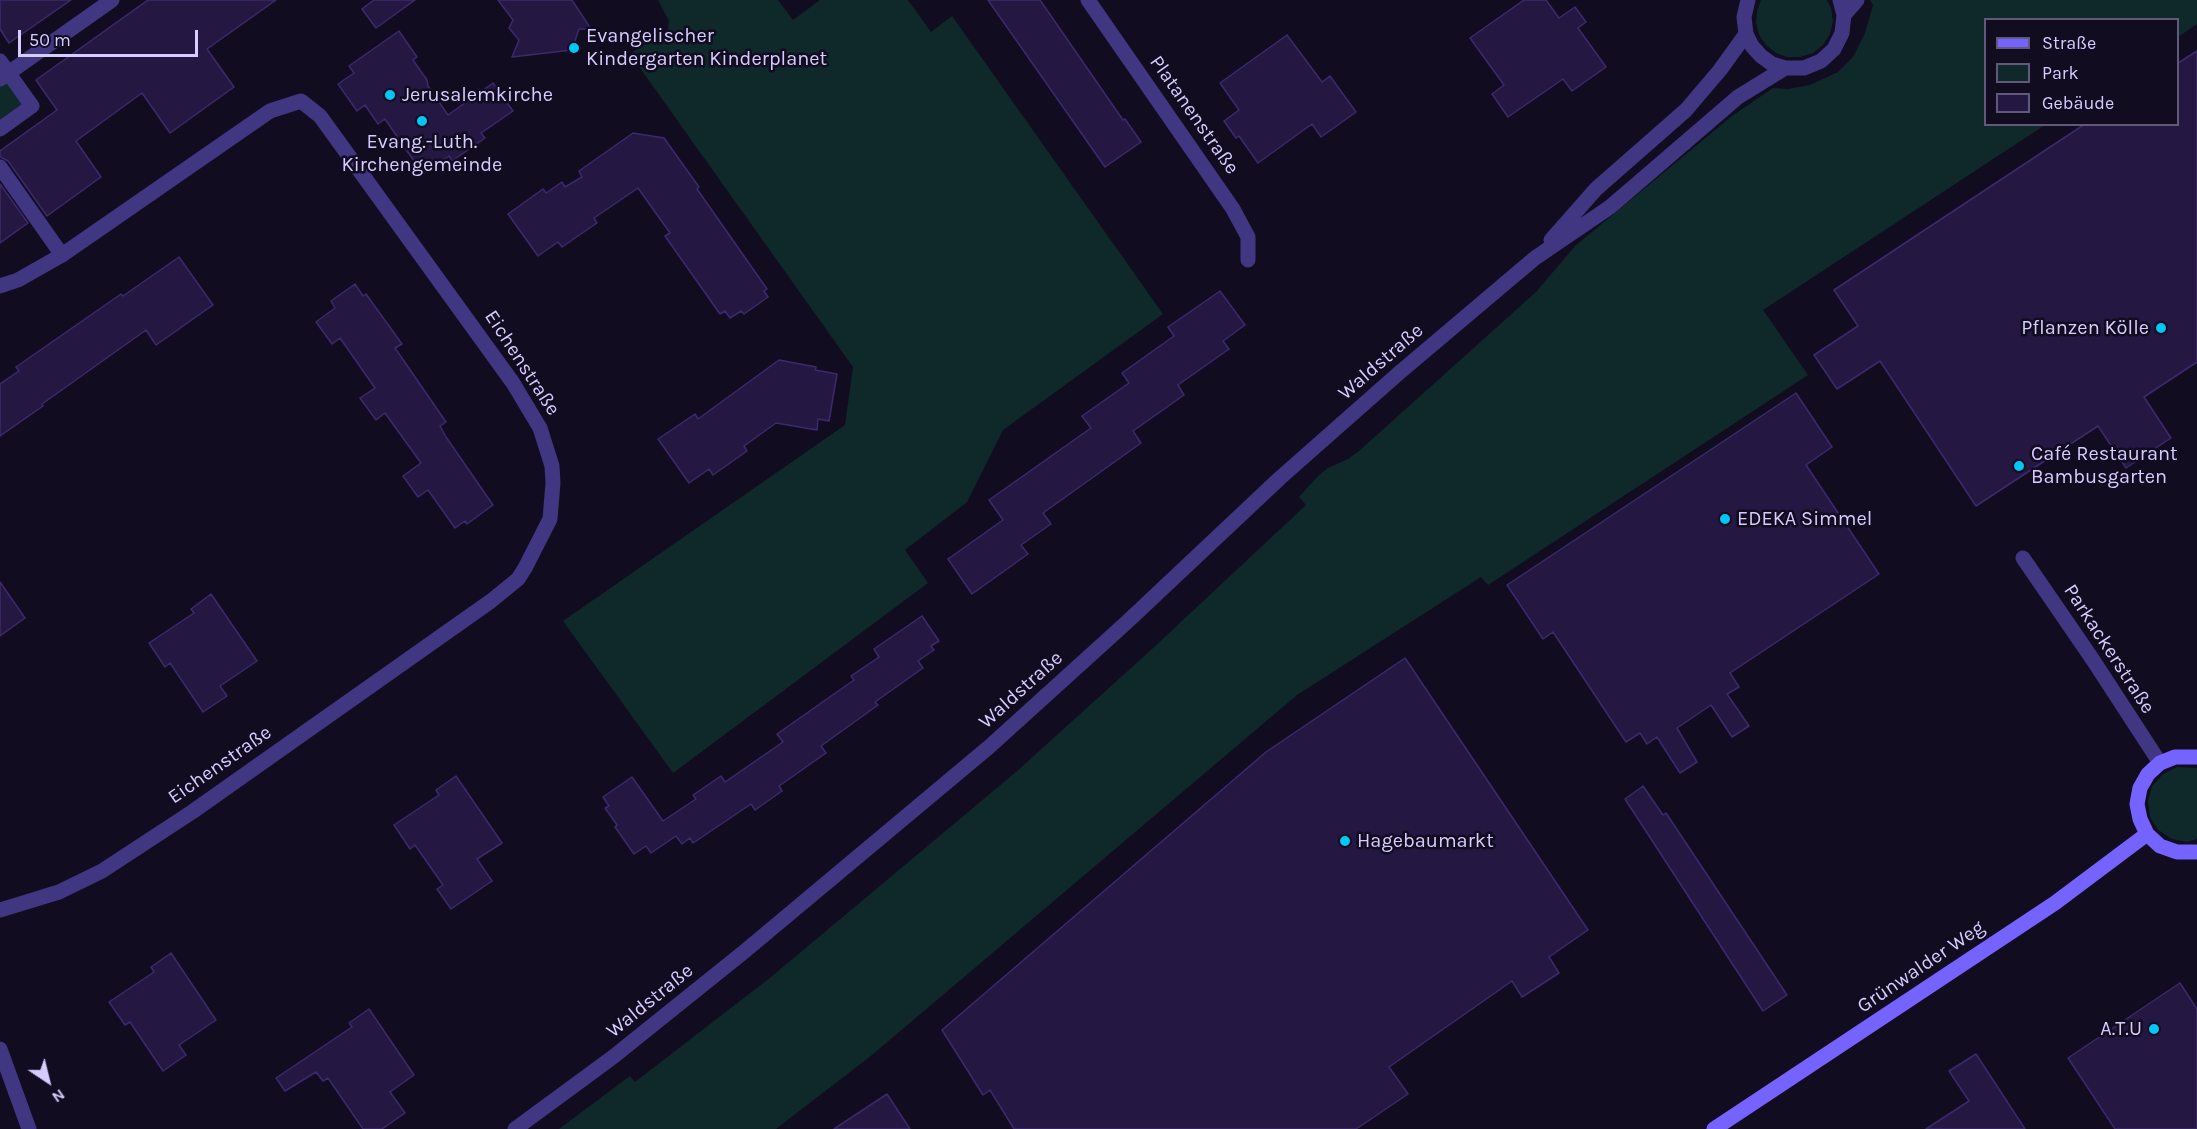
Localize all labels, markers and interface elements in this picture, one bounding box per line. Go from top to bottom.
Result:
scale bar [21,18,201,56]
legend [1984,18,2179,126]
place label: Evangelischer Kindergarten Kinderplanet [586,24,827,71]
text: 50 m [29,29,71,51]
text: Straße [2042,32,2096,54]
marker: Evangelischer Kindergarten Kinderplanet [567,41,581,55]
street label: Platanenstraße [1144,51,1244,179]
text: Park [2042,62,2079,84]
place label: Jerusalemkirche [402,83,553,107]
marker: Jerusalemkirche [383,88,397,102]
text: Gebäude [2042,92,2114,114]
marker: Evang.-Luth. Kirchengemeinde [415,114,429,128]
place label: Evang.-Luth. Kirchengemeinde [342,130,502,177]
street label: Eichenstraße [479,306,565,420]
place label: Pflanzen Kölle [2021,316,2149,340]
street label: Waldstraße [1334,319,1428,405]
marker: Pflanzen Kölle [2154,321,2168,335]
place label: Café Restaurant Bambusgarten [2031,442,2178,489]
marker: Café Restaurant Bambusgarten [2012,459,2026,473]
place label: EDEKA Simmel [1737,507,1872,531]
marker: EDEKA Simmel [1718,512,1732,526]
street label: Parkackerstraße [2058,580,2160,718]
street label: Waldstraße [974,646,1068,734]
street label: Eichenstraße [164,721,276,809]
place label: Hagebaumarkt [1357,829,1494,853]
marker: Hagebaumarkt [1338,834,1352,848]
street label: Grünwalder Weg [1853,916,1989,1018]
street label: Waldstraße [602,959,698,1043]
place label: A.T.U [2100,1017,2142,1041]
marker: A.T.U [2147,1022,2161,1036]
north arrow [18,1051,78,1111]
text: N [48,1085,69,1107]

